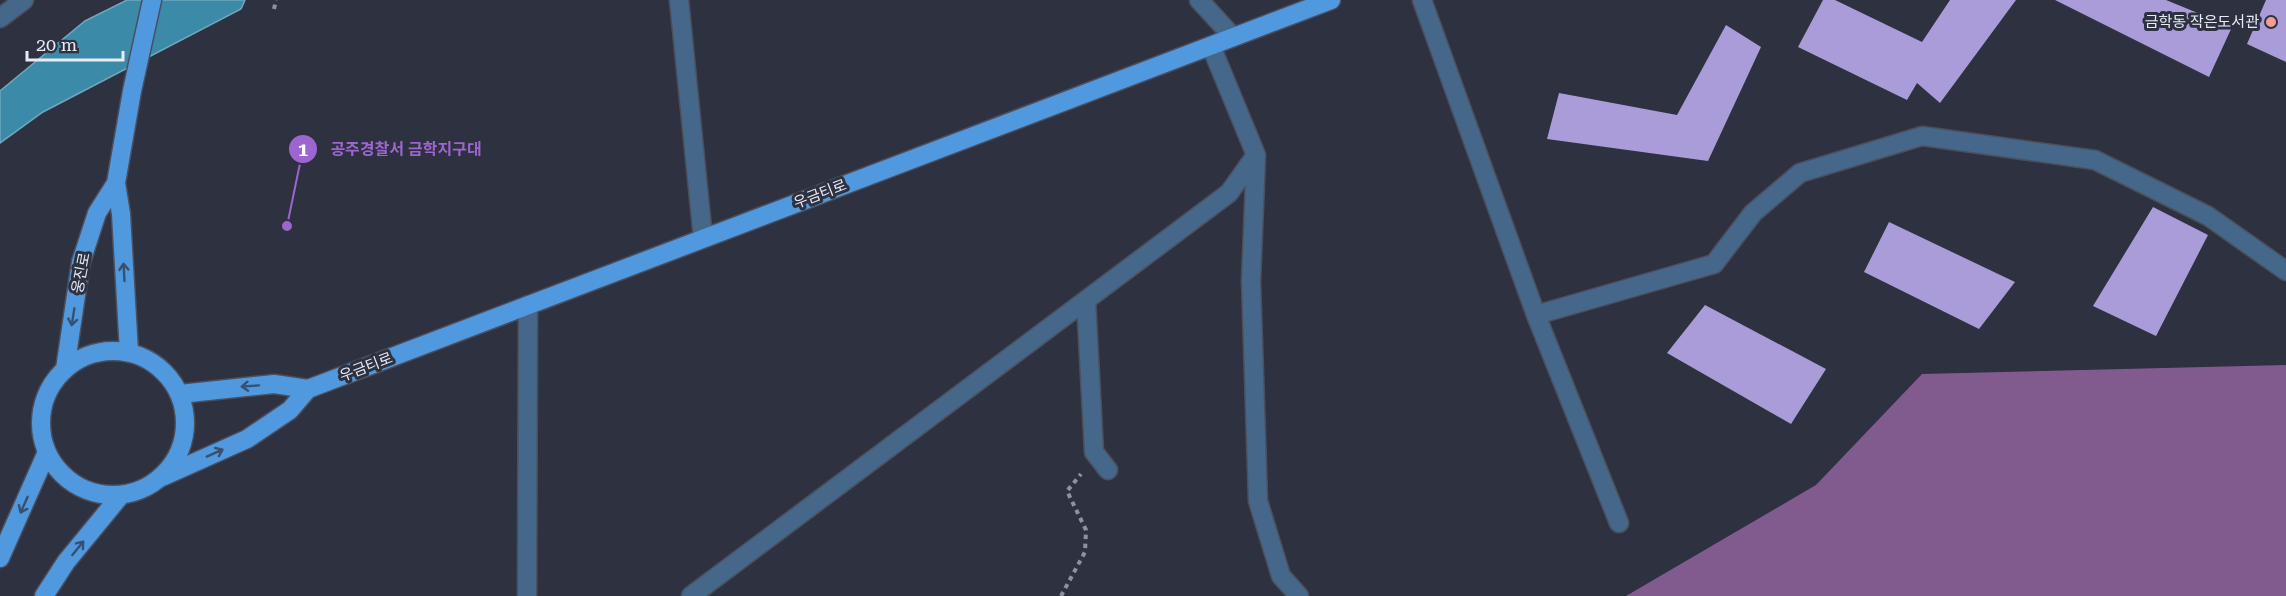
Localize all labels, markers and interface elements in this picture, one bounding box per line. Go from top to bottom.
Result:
place label: 금학동 작은도서관 [2145,13,2259,31]
marker: 금학동 작은도서관 [2264,15,2278,29]
scale bar [27,24,123,62]
text: 20 m [36,34,77,55]
callout: 공주경찰서 금학지구대 [288,132,493,166]
text: 1 [298,139,308,160]
text: 공주경찰서 금학지구대 [330,140,482,159]
street label: 우금티로 [791,176,849,212]
street label: 웅진로 [68,251,94,295]
one-way arrow [119,263,130,283]
one-way arrow [67,306,78,326]
street label: 우금티로 [337,349,395,385]
one-way arrow [241,381,261,392]
one-way arrow [206,447,224,458]
one-way arrow [17,496,29,514]
one-way arrow [71,540,84,556]

